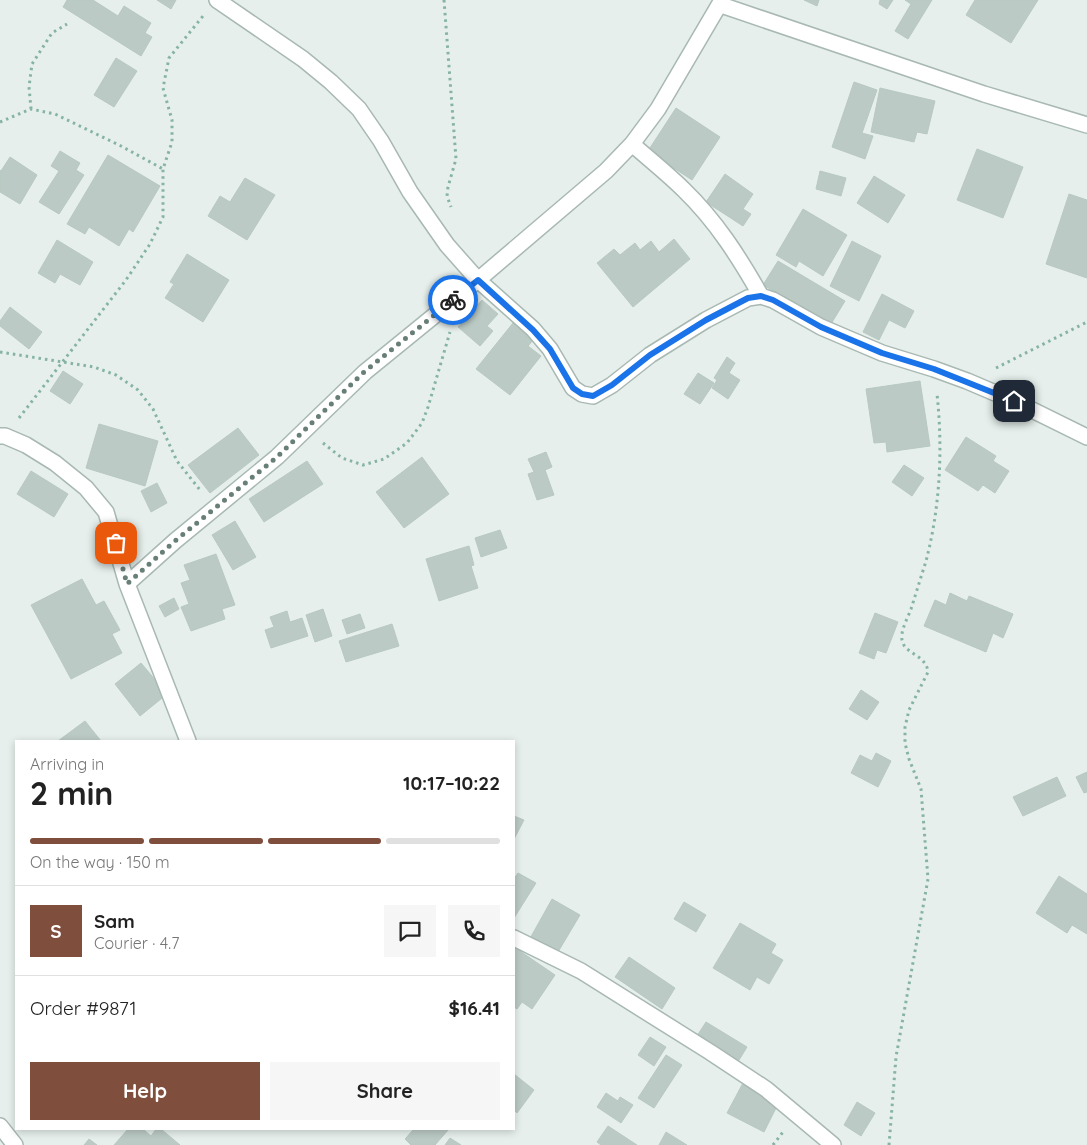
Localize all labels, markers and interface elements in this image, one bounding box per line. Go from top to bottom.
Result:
courier [428,275,478,325]
icon: bike [439,286,467,314]
pin [993,380,1035,422]
icon: home [1000,387,1028,415]
pin [95,522,137,564]
icon: bag [102,529,130,557]
text: Arriving in [30,754,104,774]
text: 10:17–10:22 [403,771,500,795]
text: 2 min [30,773,113,813]
text: On the way · 150 m [30,852,170,872]
button: chat [384,905,436,957]
button: phone [448,905,500,957]
text: Sam [94,909,135,933]
text: S [50,919,62,943]
text: Courier · 4.7 [94,933,179,953]
text: Order #9871 [30,996,137,1020]
text: $16.41 [449,996,500,1020]
button: Help [30,1062,260,1120]
button: Share [270,1062,500,1120]

